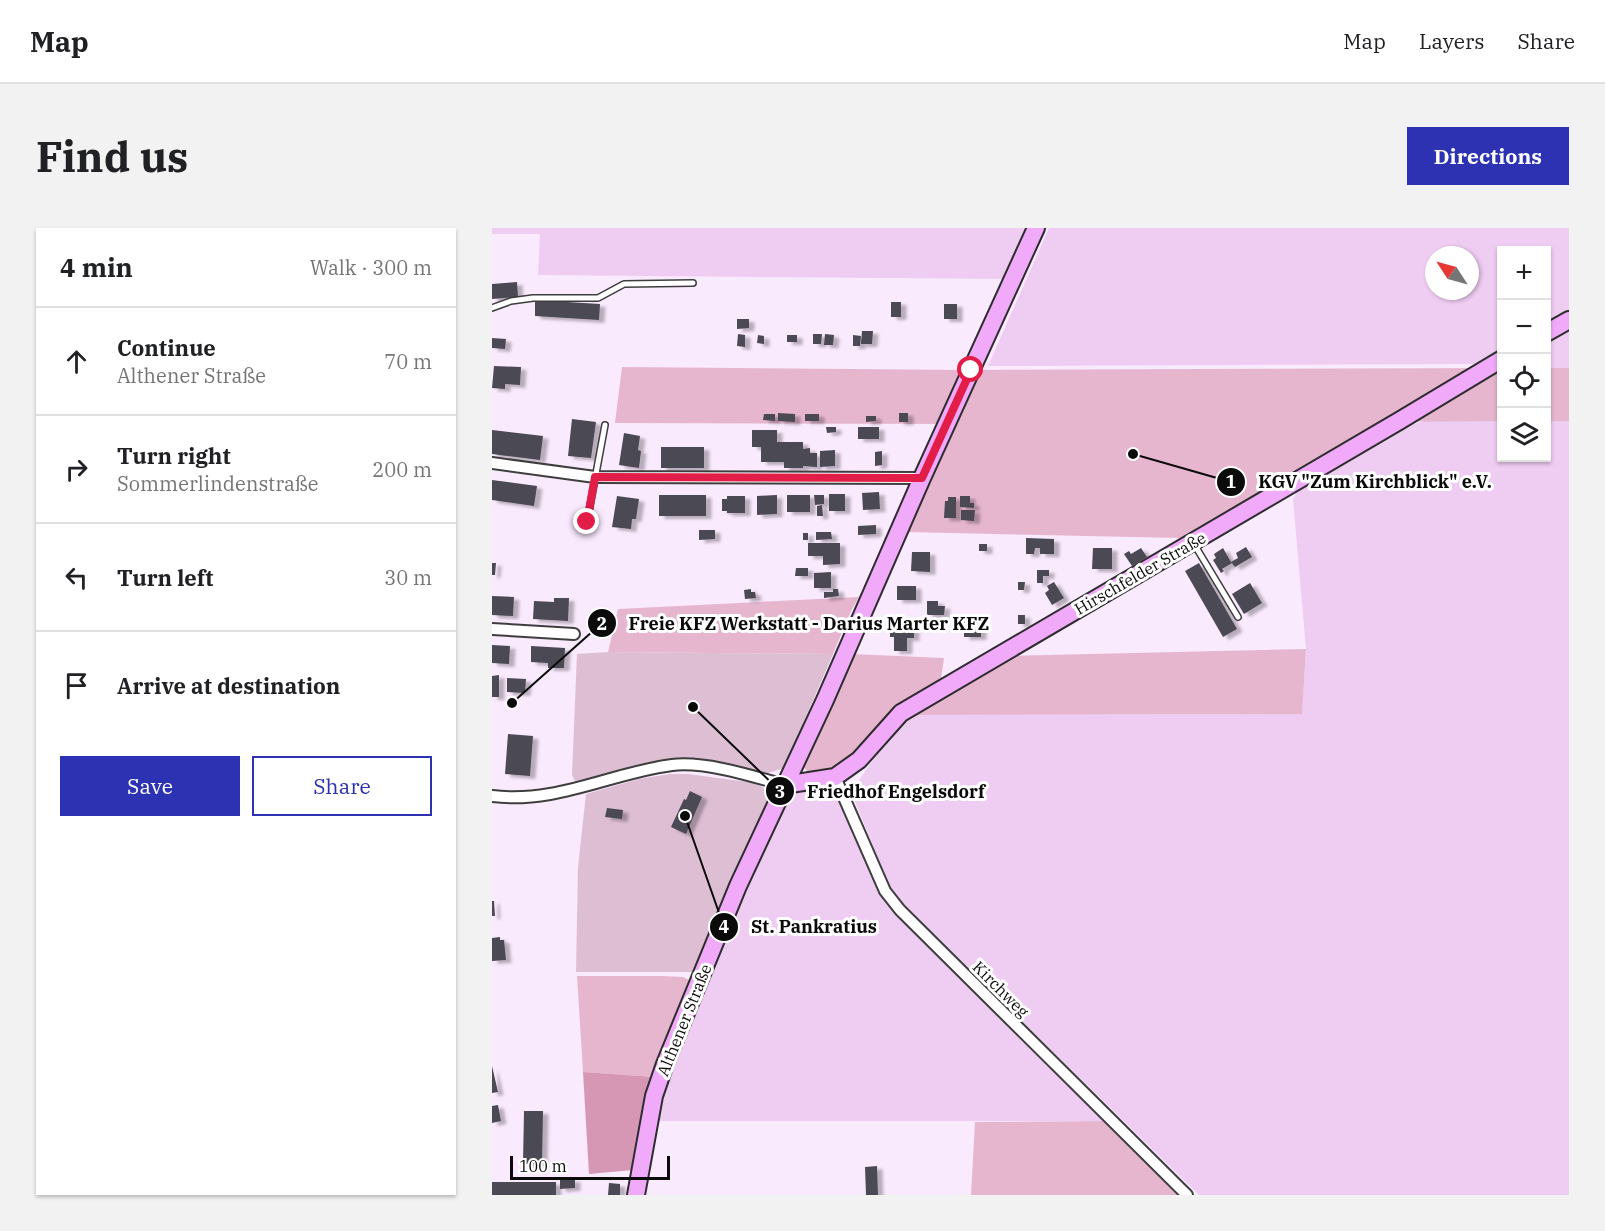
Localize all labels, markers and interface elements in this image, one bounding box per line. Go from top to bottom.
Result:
text: Map [30,23,89,60]
text: Map [1343,27,1386,55]
text: Layers [1419,27,1485,55]
text: Share [1518,27,1575,55]
button: Directions [1407,127,1569,185]
text: Find us [36,129,188,184]
north arrow [1425,246,1479,300]
map controls [1497,246,1551,462]
button: + [1497,246,1551,300]
text: 4 min [60,250,133,284]
text: Walk · 300 m [310,254,432,281]
button: − [1497,300,1551,354]
text: Continue [117,333,216,362]
icon: ahead [60,345,93,378]
text: 70 m [384,348,432,375]
button: locate [1497,354,1551,408]
route start [957,356,983,382]
text: Althener Straße [117,362,266,389]
button: layers [1497,408,1551,462]
text: Turn right [117,441,231,470]
icon: right [60,453,93,486]
text: 200 m [372,456,432,483]
callout: KGV "Zum Kirchblick" e.V. [1216,464,1504,500]
text: Sommerlindenstraße [117,470,318,497]
text: 1 [1226,470,1237,493]
text: KGV "Zum Kirchblick" e.V. [1258,470,1492,493]
route end [573,508,599,534]
street label: Hirschfelder Straße [1071,527,1209,619]
icon: left [60,561,93,594]
text: Turn left [117,563,213,592]
text: 30 m [384,564,432,591]
callout: Freie KFZ Werkstatt - Darius Marter KFZ [587,605,1001,641]
text: 2 [597,612,607,635]
text: Freie KFZ Werkstatt - Darius Marter KFZ [629,612,989,635]
icon: arrive [60,669,93,702]
text: Arrive at destination [117,671,340,700]
button: Save [60,756,240,816]
button: Share [252,756,432,816]
callout: Friedhof Engelsdorf [765,773,996,809]
text: 3 [775,780,785,803]
text: Friedhof Engelsdorf [807,780,987,803]
callout: St. Pankratius [709,909,889,945]
text: 4 [719,915,730,938]
text: St. Pankratius [751,915,877,938]
street label: Kirchweg [969,957,1033,1021]
street label: Althener Straße [652,961,716,1079]
scale bar [510,1153,670,1180]
text: 100 m [519,1156,567,1176]

